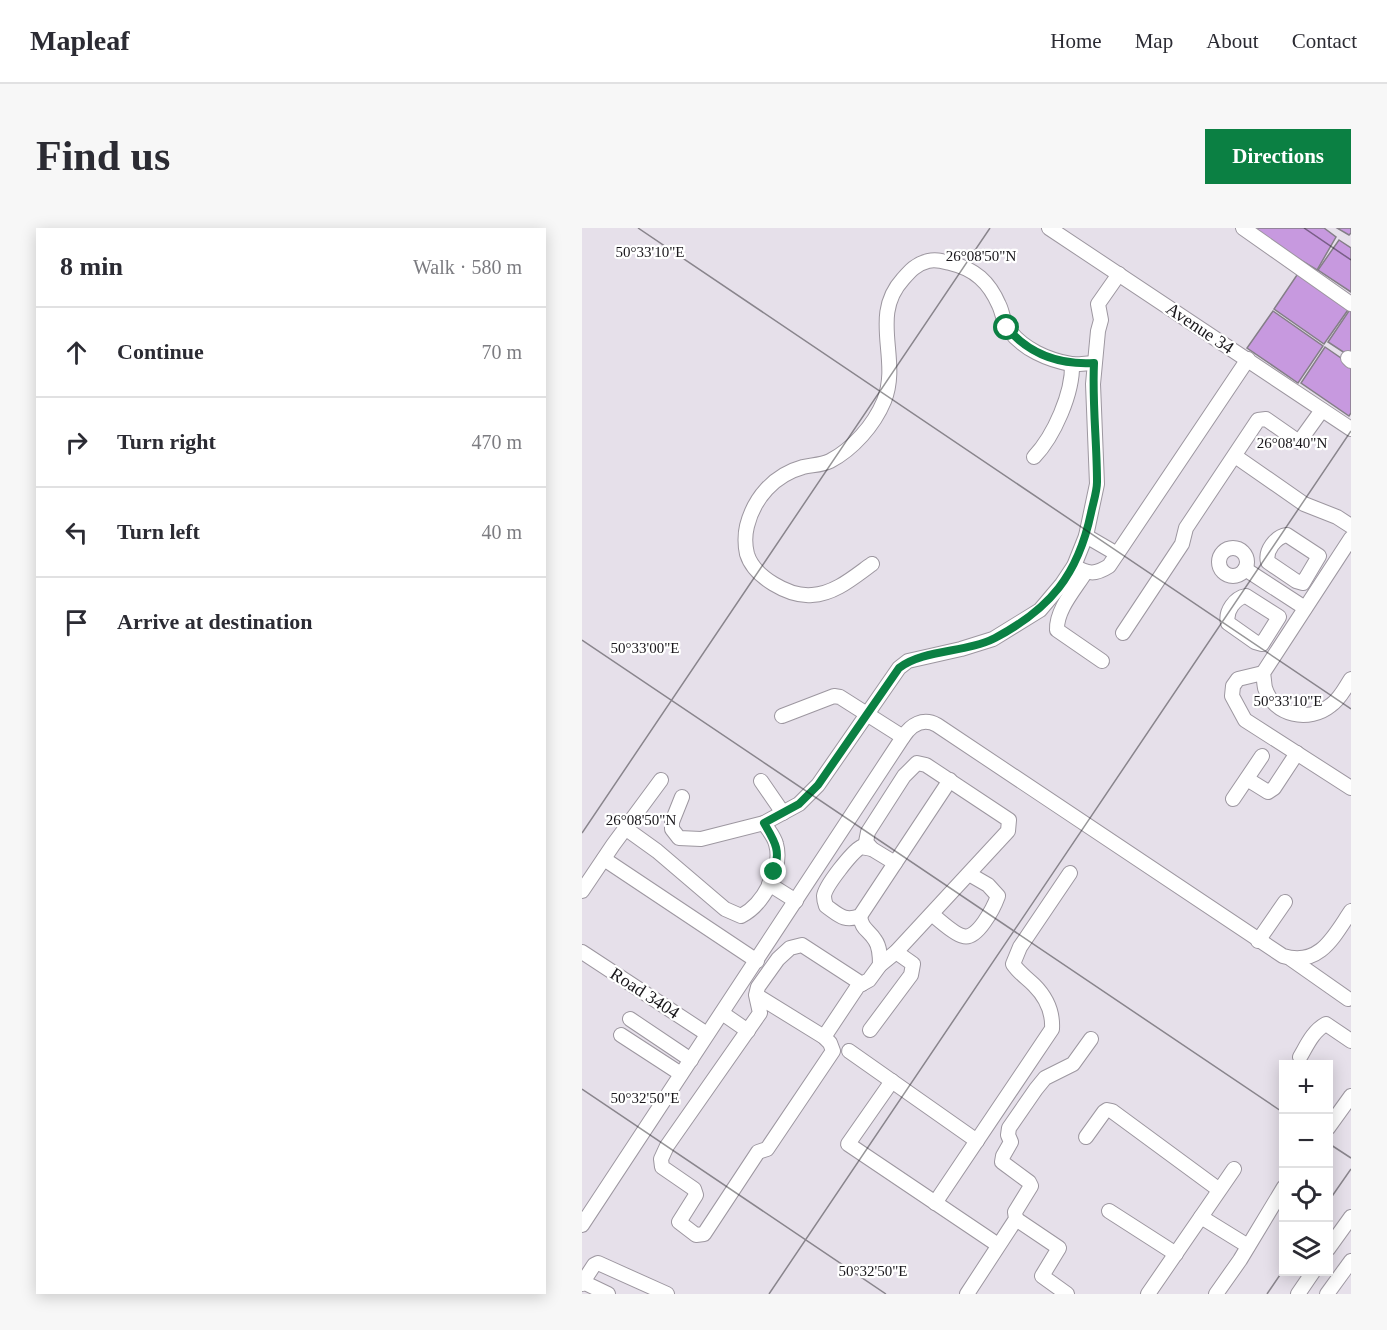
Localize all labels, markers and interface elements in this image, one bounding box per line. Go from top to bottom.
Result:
text: Mapleaf [30,25,130,56]
text: Home [1050,29,1102,53]
text: Map [1135,29,1173,53]
text: About [1206,29,1259,53]
text: Contact [1292,29,1357,53]
button: Directions [1205,129,1351,184]
text: Find us [36,133,170,179]
text: 50°33'10"E [616,244,685,260]
text: 26°08'50"N [946,248,1016,264]
text: 8 min [60,252,123,281]
text: Walk · 580 m [413,256,522,278]
street label: Avenue 34 [1162,298,1238,358]
route start [993,314,1019,340]
icon: ahead [60,336,93,369]
text: Continue [117,339,204,364]
text: 70 m [481,341,522,363]
icon: right [60,426,93,459]
text: Turn right [117,429,216,454]
text: 470 m [471,431,522,453]
text: 26°08'40"N [1257,435,1327,451]
icon: left [60,516,93,549]
text: Turn left [117,519,200,544]
text: 40 m [481,521,522,543]
icon: arrive [60,606,93,639]
text: Arrive at destination [117,609,313,634]
text: 50°33'00"E [611,640,680,656]
text: 50°33'10"E [1254,693,1323,709]
text: 26°08'50"N [606,812,676,828]
route end [760,858,786,884]
street label: Road 3404 [607,963,683,1023]
map controls [1279,1060,1333,1276]
button: + [1279,1060,1333,1114]
text: 50°32'50"E [611,1090,680,1106]
button: − [1279,1114,1333,1168]
button: locate [1279,1168,1333,1222]
button: layers [1279,1222,1333,1276]
text: 50°32'50"E [839,1263,908,1279]

